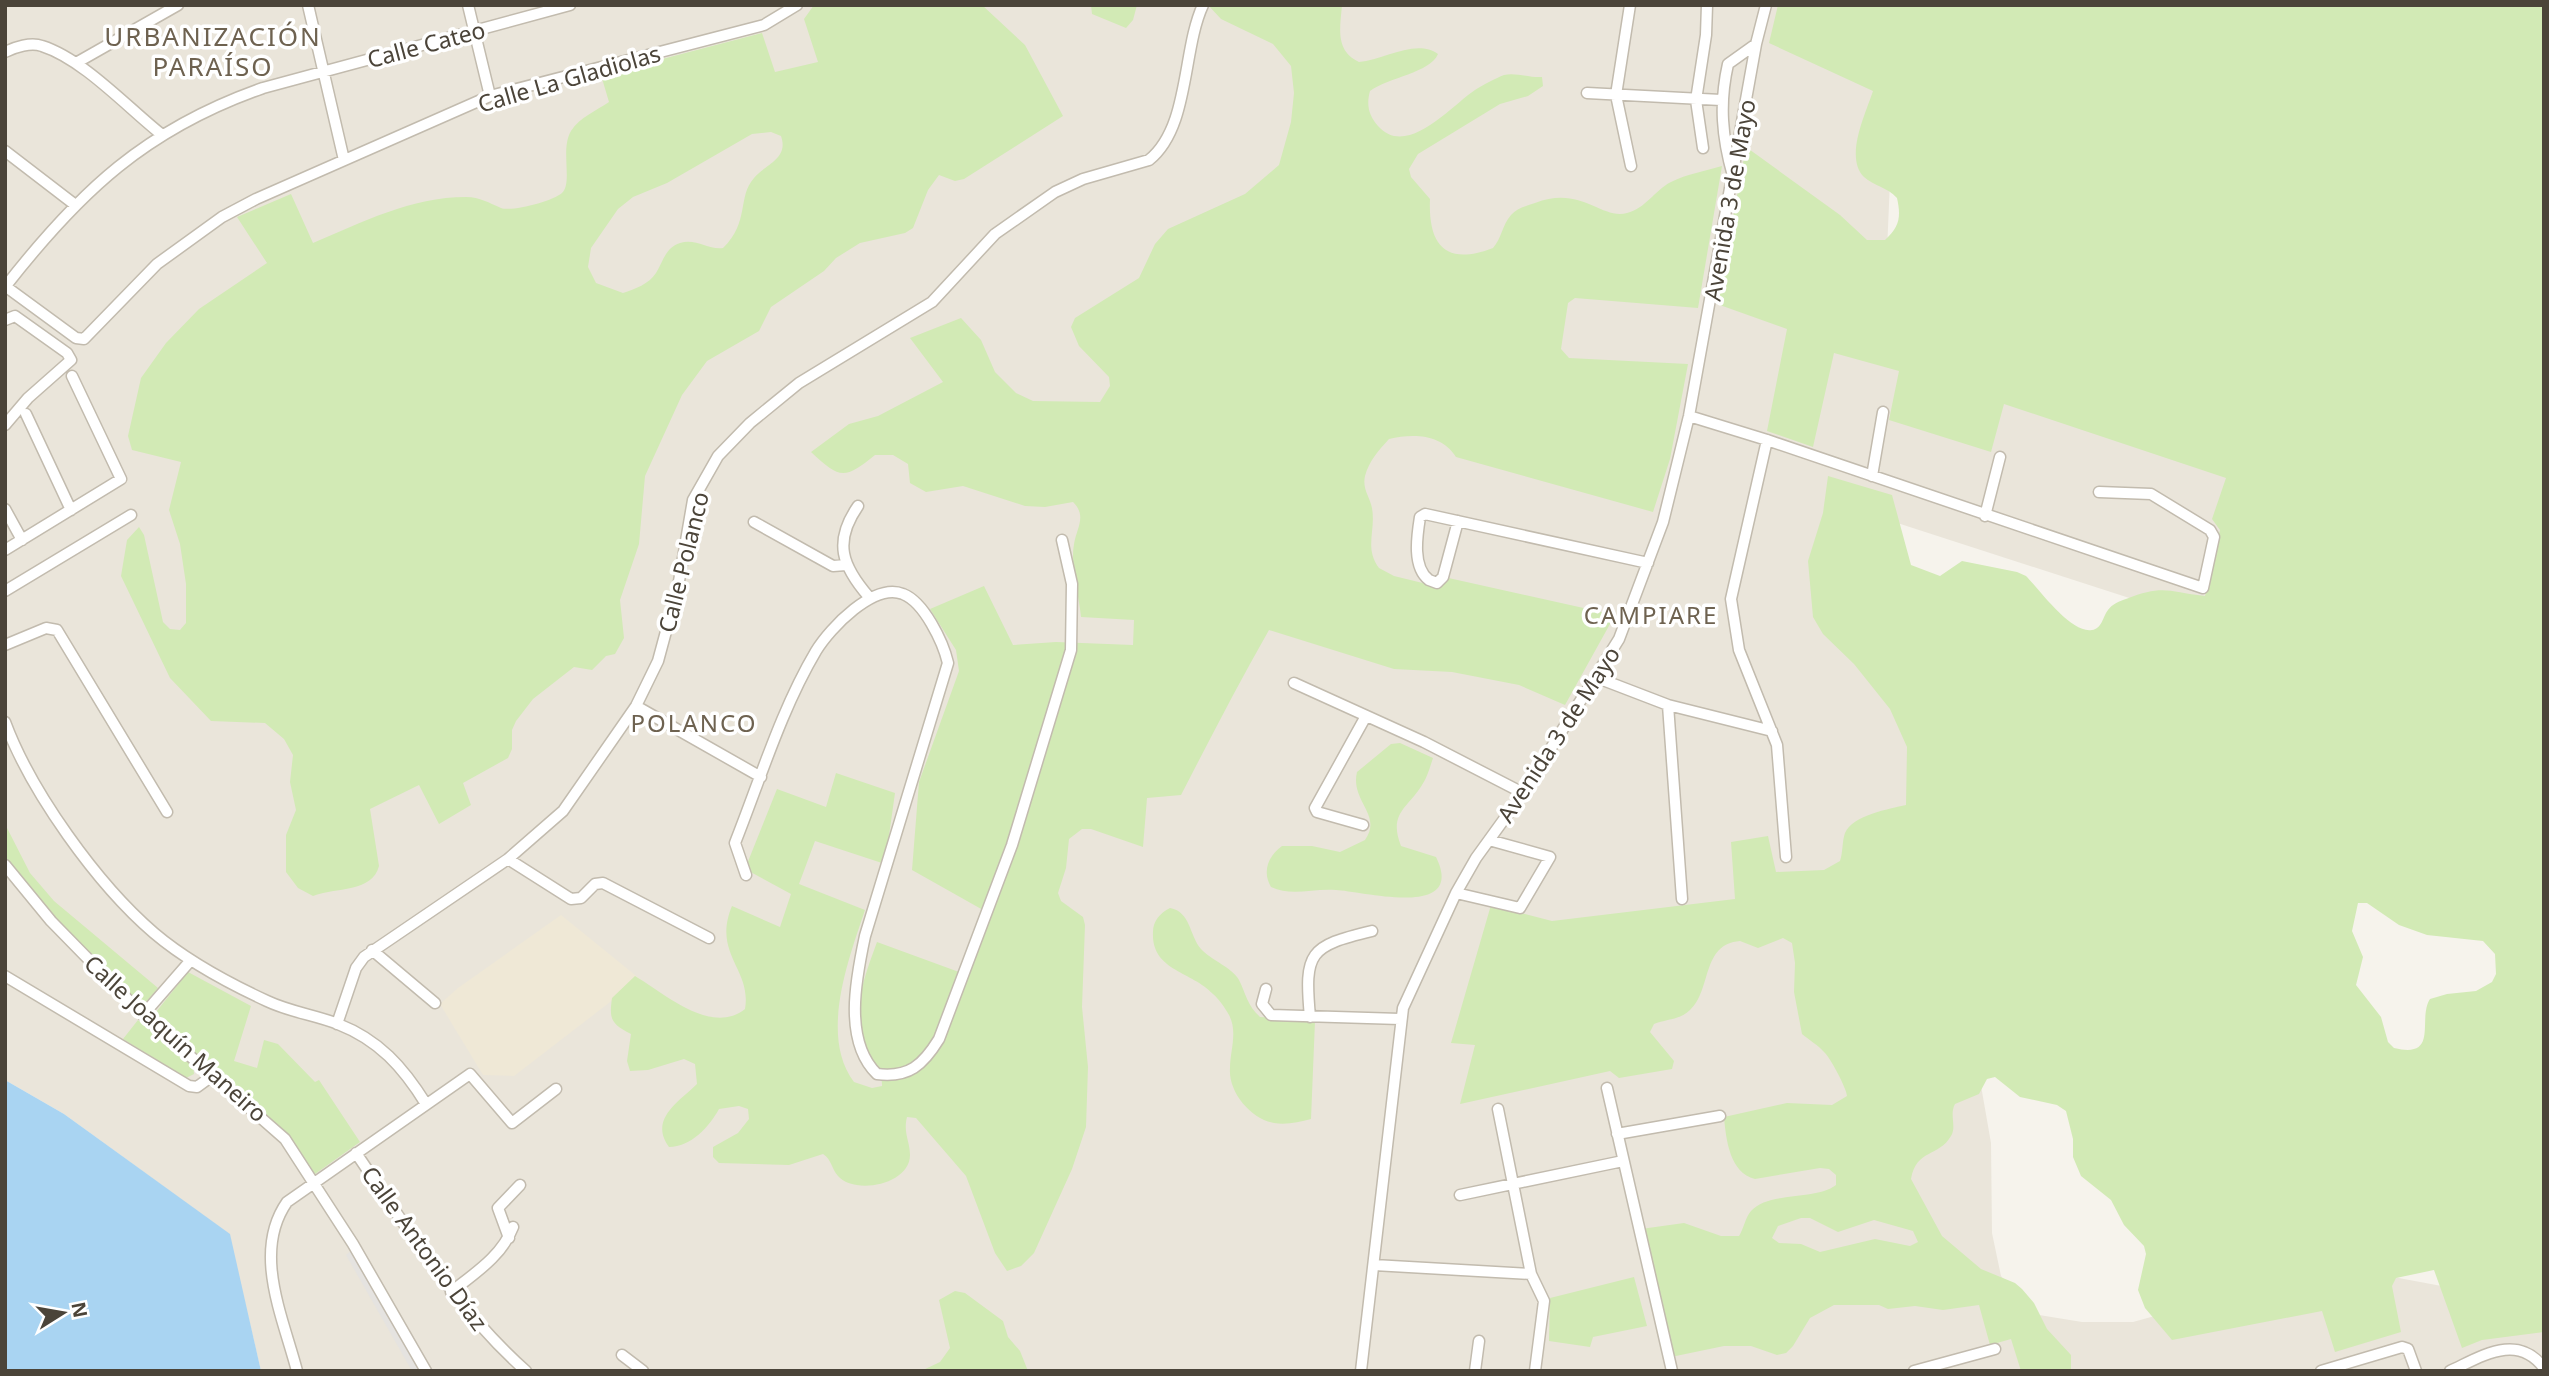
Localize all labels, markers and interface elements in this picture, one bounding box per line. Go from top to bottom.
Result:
street label: Calle Cateo [363,13,489,75]
district label: URBANIZACIÓN PARAÍSO [104,18,322,84]
street label: Calle La Gladiolas [474,37,664,119]
street label: Avenida 3 de Mayo [1696,97,1762,303]
street label: Calle Polanco [650,488,716,636]
district label: CAMPIARE [1584,598,1718,631]
street label: Avenida 3 de Mayo [1489,640,1627,828]
district label: POLANCO [631,706,757,739]
street label: Calle Joaquín Maneiro [78,947,274,1129]
street label: Calle Antonio Díaz [354,1159,496,1337]
north arrow [28,1278,98,1348]
text: N [65,1300,94,1320]

